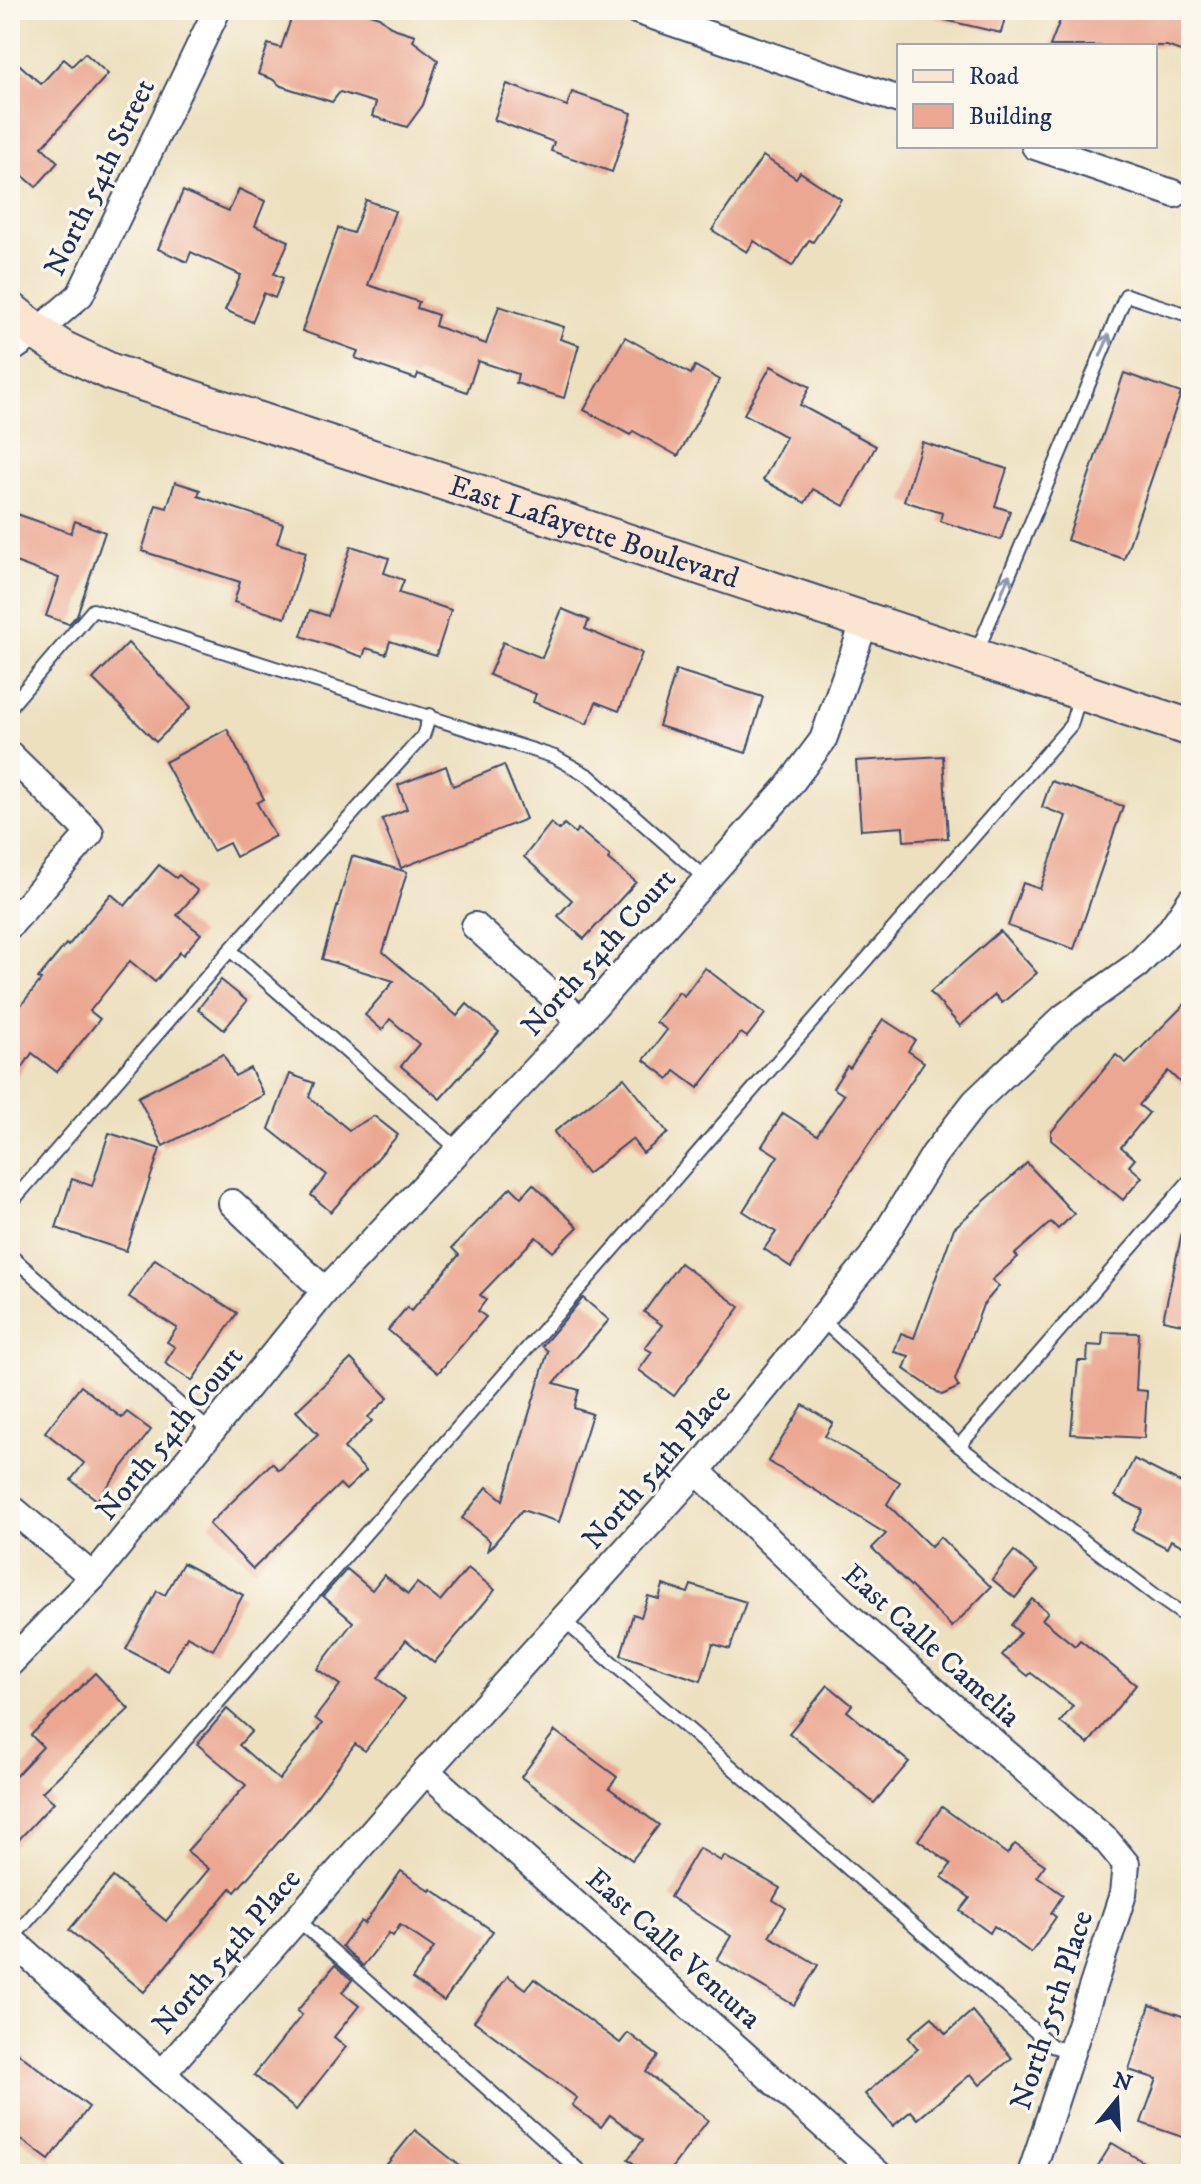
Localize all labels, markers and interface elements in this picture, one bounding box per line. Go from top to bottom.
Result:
legend [897,44,1157,148]
text: Road [969,62,1019,92]
street label: North 54th Street [37,73,164,282]
text: Building [969,102,1052,132]
one-way arrow [1099,333,1114,358]
street label: East Lafayette Boulevard [444,468,743,598]
one-way arrow [998,573,1013,598]
street label: North 54th Court [514,861,684,1045]
street label: North 54th Court [89,1339,252,1529]
street label: North 54th Place [575,1376,739,1558]
street label: East Calle Camelia [834,1557,1028,1736]
street label: North 54th Place [145,1861,309,2043]
street label: East Calle Ventura [578,1861,768,2038]
street label: North 55th Place [1003,1906,1102,2115]
north arrow [1077,2060,1157,2140]
text: N [1110,2067,1135,2098]

